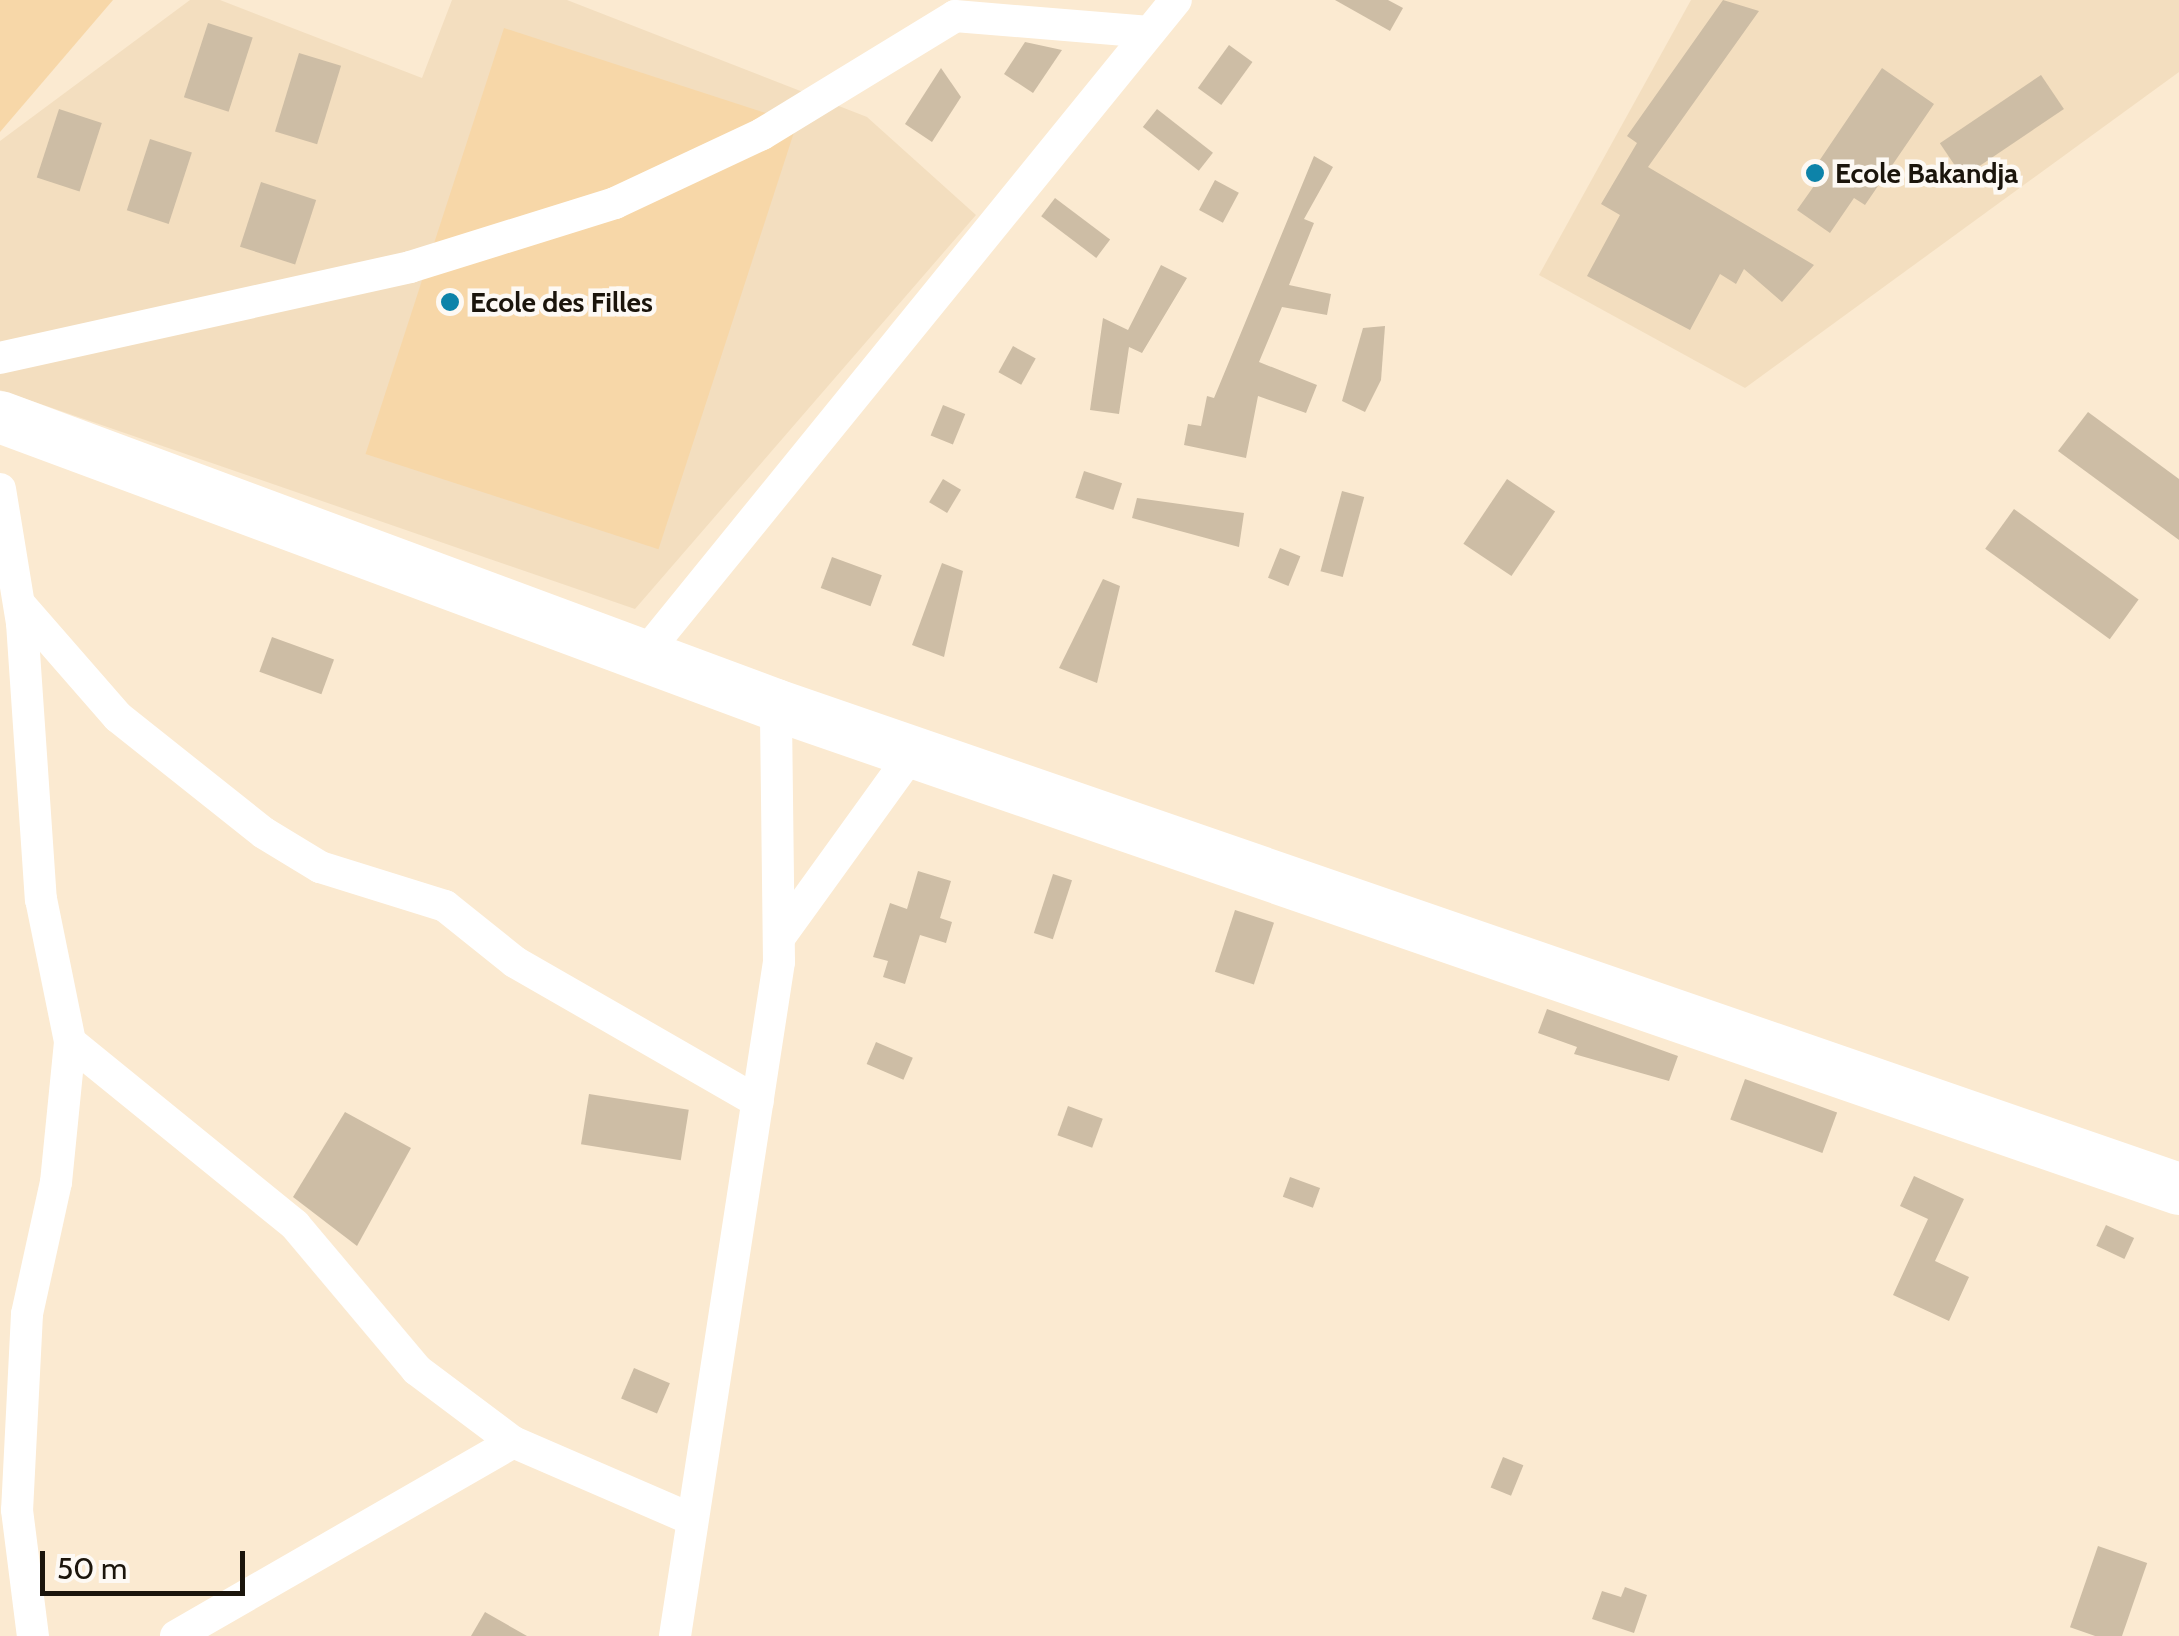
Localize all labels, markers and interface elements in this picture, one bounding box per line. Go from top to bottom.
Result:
place label: Ecole Bakandja [1835,156,2018,190]
marker: Ecole Bakandja [1804,162,1826,184]
place label: Ecole des Filles [470,285,653,319]
marker: Ecole des Filles [439,291,461,313]
scale bar [45,1531,250,1593]
text: 50 m [57,1550,127,1587]

